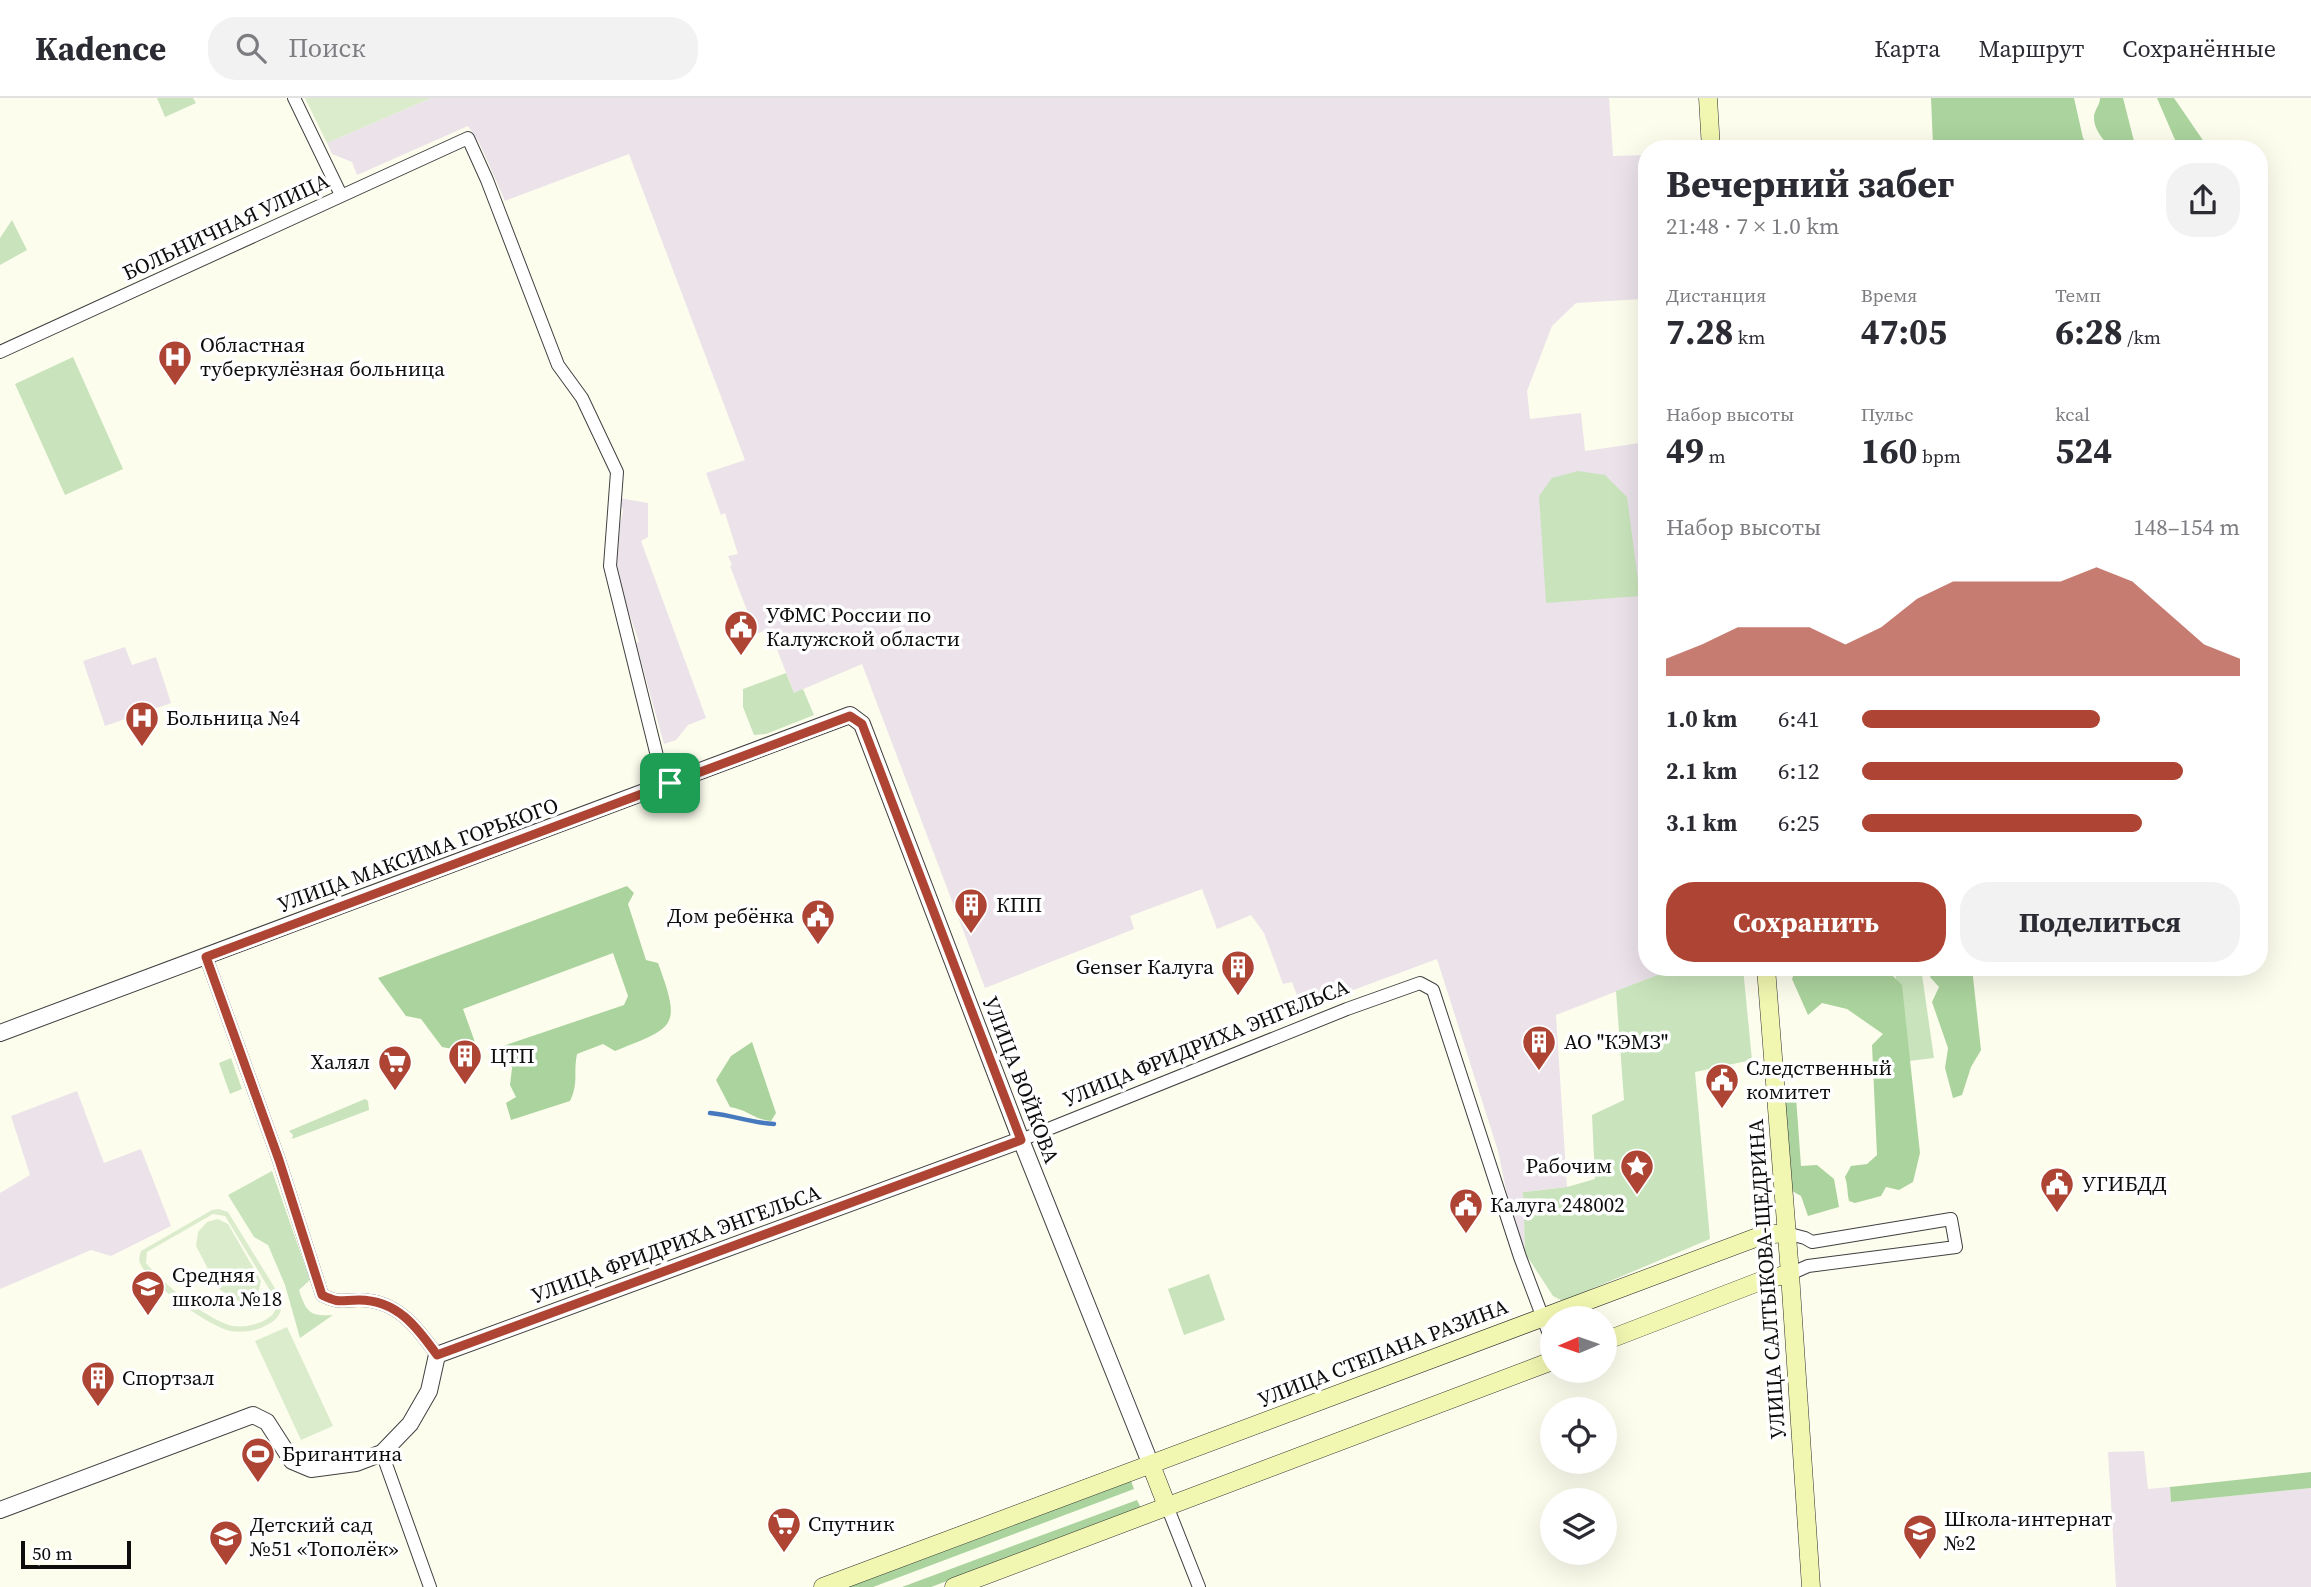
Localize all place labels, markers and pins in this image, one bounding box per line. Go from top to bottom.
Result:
place label: Областная туберкулёзная больница [200,330,445,383]
hospital icon: Областная туберкулёзная больница [156,338,194,387]
place label: УФМС России по Калужской области [766,600,960,653]
public building icon: УФМС России по Калужской области [722,608,760,657]
hospital icon: Больница №4 [123,699,161,748]
place label: Больница №4 [166,703,300,732]
pin [640,753,700,813]
building icon: КПП [952,886,990,935]
place label: КПП [996,890,1042,919]
public building icon: Дом ребёнка [799,897,837,946]
place label: Дом ребёнка [667,901,794,930]
building icon: Genser Калуга [1219,948,1257,997]
place label: Genser Калуга [1076,952,1214,981]
building icon: АО "КЭМЗ" [1520,1023,1558,1072]
place label: АО "КЭМЗ" [1564,1027,1668,1056]
building icon: ЦТП [446,1037,484,1086]
place label: ЦТП [490,1041,535,1070]
supermarket icon: Халял [376,1043,414,1092]
place label: Халял [311,1047,370,1076]
place label: Следственный комитет [1746,1053,1892,1106]
public building icon: Следственный комитет [1703,1061,1741,1110]
place icon: Рабочим [1618,1147,1656,1196]
place label: Рабочим [1525,1151,1612,1180]
public building icon: УГИБДД [2038,1165,2076,1214]
place label: УГИБДД [2082,1169,2167,1198]
public building icon: Калуга 248002 [1447,1186,1485,1235]
place label: Калуга 248002 [1490,1190,1625,1219]
place label: Средняя школа №18 [172,1260,282,1313]
school or university icon: Средняя школа №18 [129,1268,167,1317]
building icon: Спортзал [79,1359,117,1408]
place label: Спортзал [122,1363,215,1392]
sports icon: Бригантина [239,1435,277,1484]
place label: Бригантина [282,1439,403,1468]
place label: Школа-интернат №2 [1943,1504,2112,1557]
supermarket icon: Спутник [765,1505,803,1554]
place label: Спутник [808,1509,895,1538]
place label: Детский сад №51 «Тополёк» [249,1510,399,1563]
school or university icon: Школа-интернат №2 [1901,1512,1939,1561]
school or university icon: Детский сад №51 «Тополёк» [207,1518,245,1567]

